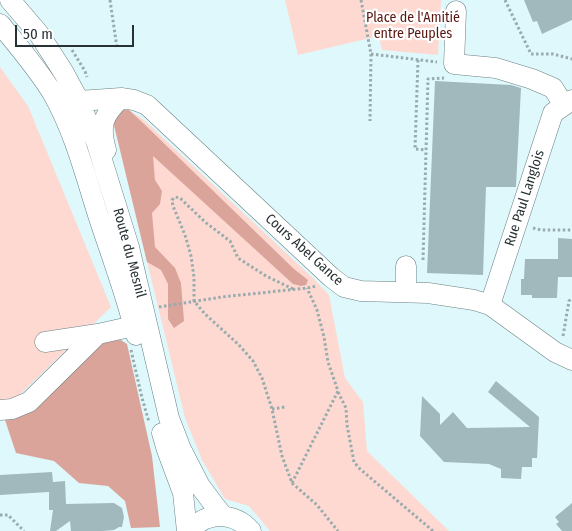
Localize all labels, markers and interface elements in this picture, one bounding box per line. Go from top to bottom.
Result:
park label: Place de l'Amitié entre Peuples [366,10,460,42]
scale bar [18,15,136,47]
text: 50 m [23,25,53,43]
street label: Rue Paul Langlois [502,148,548,248]
street label: Route du Mesnil [109,206,149,300]
street label: Cours Abel Gance [262,211,346,289]

